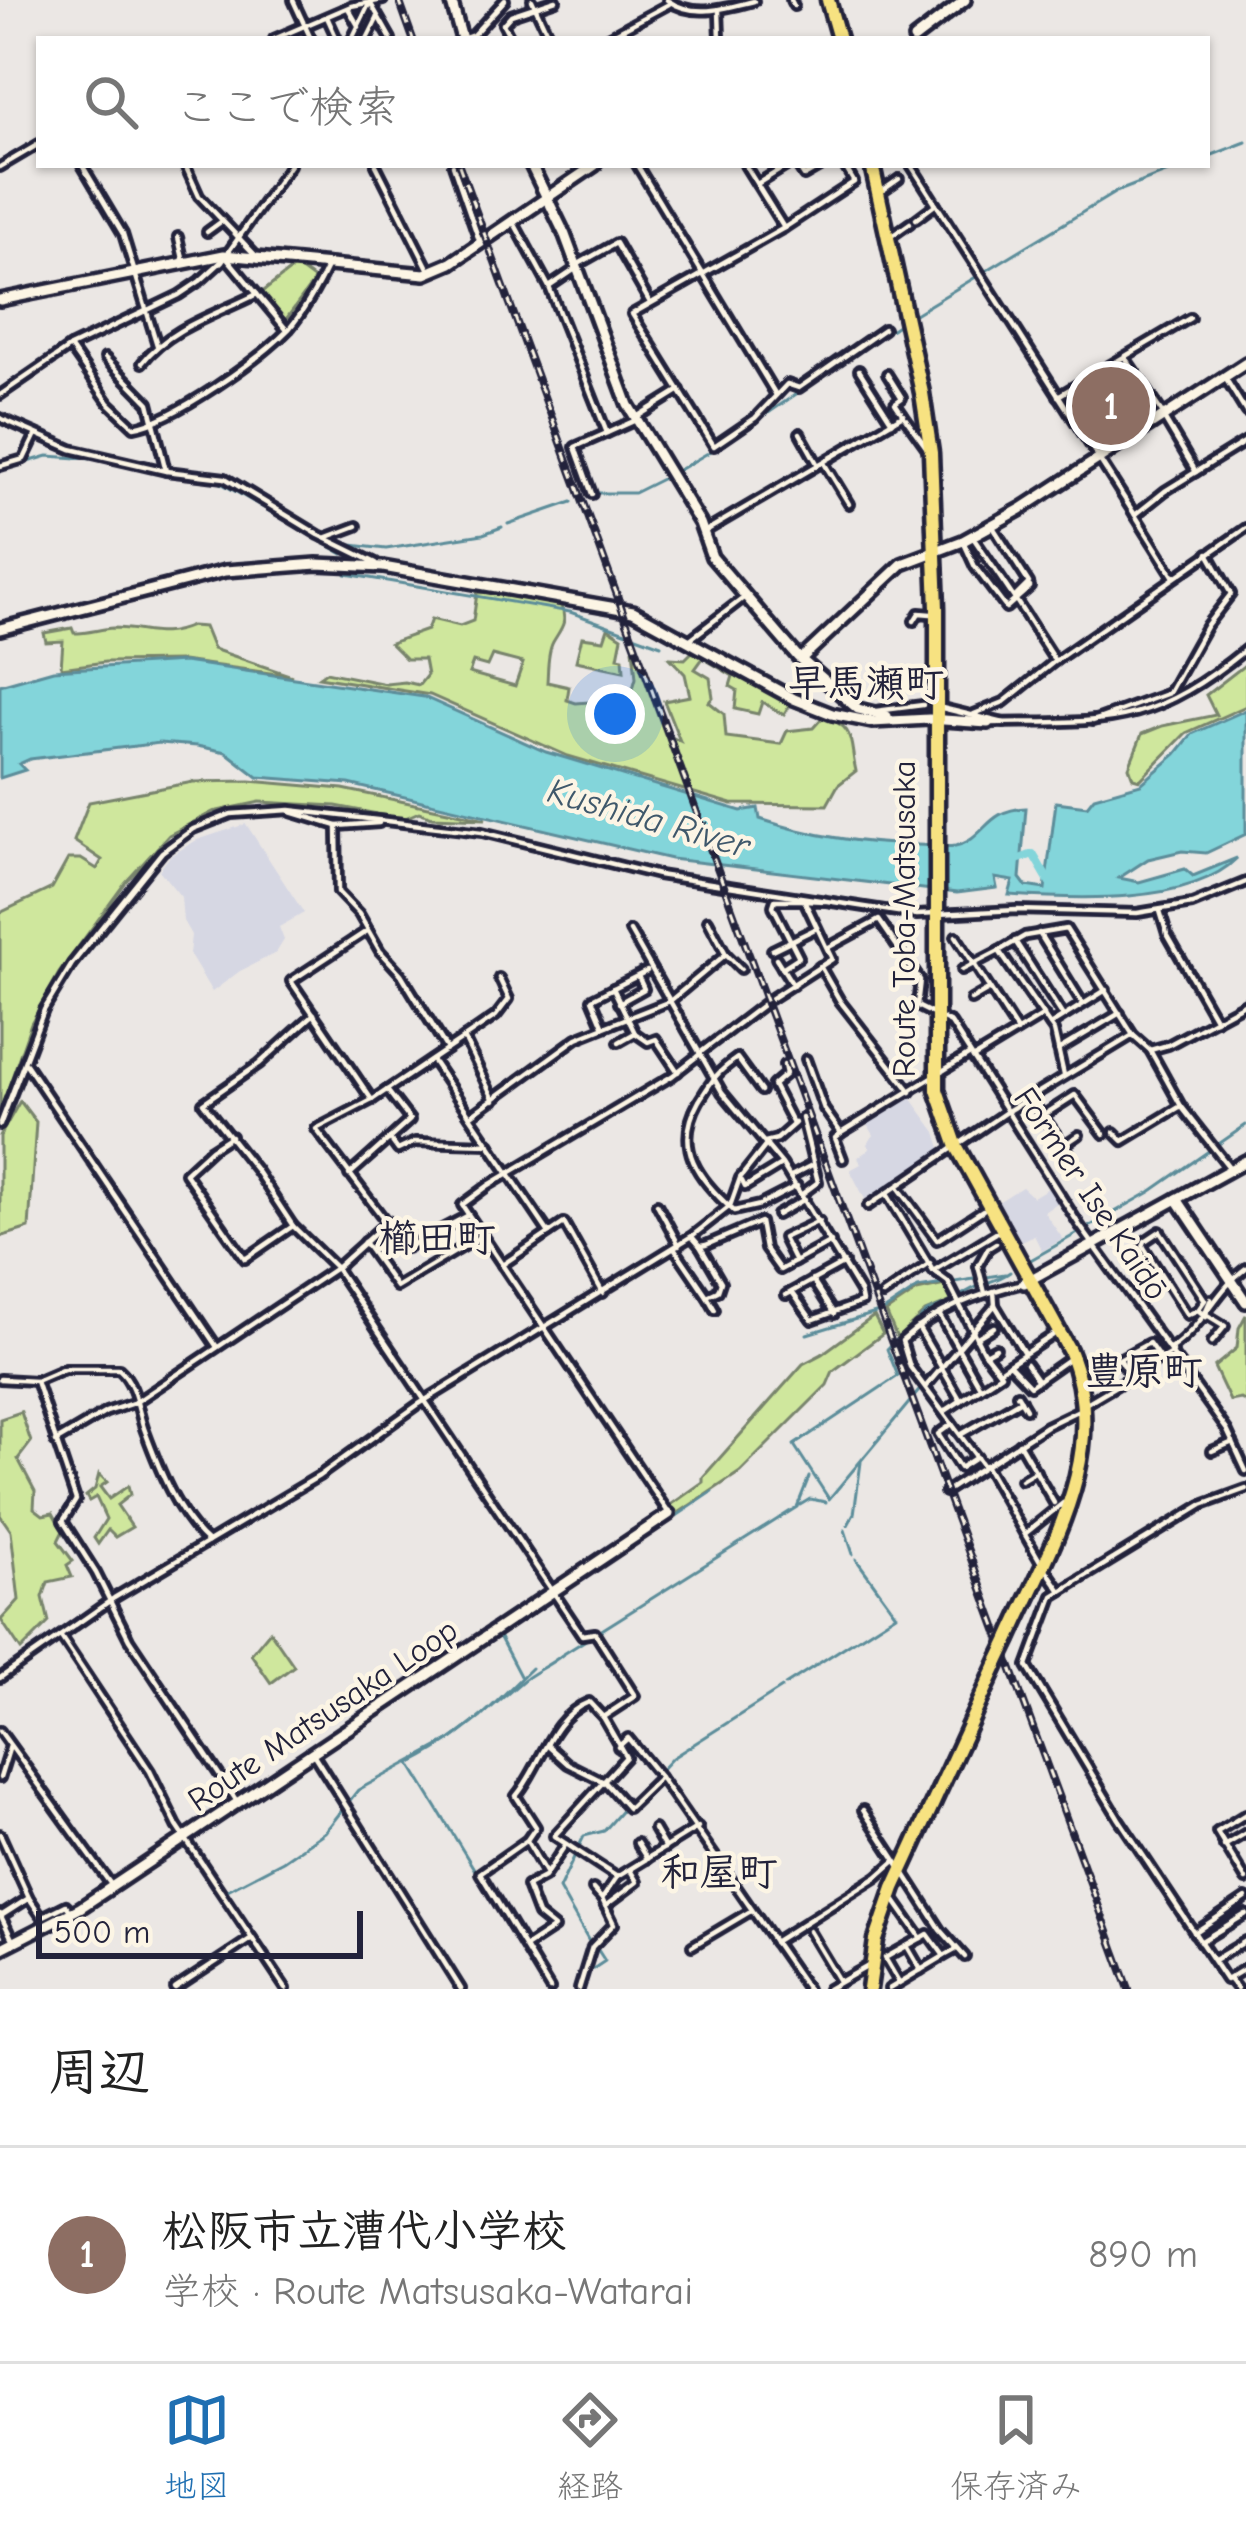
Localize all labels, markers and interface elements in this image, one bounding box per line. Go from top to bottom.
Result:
search box [36,36,1210,168]
icon: search [78,69,144,135]
text: ここで検索 [174,81,399,133]
pin: 1 [1072,361,1150,451]
district label: 早馬瀬町 [788,661,944,706]
your location [585,684,645,744]
street label: Route Toba-Matsusaka [885,761,923,1077]
water label: Kushida River [543,770,756,867]
street label: Former Ise Kaidō [1006,1080,1176,1307]
district label: 櫛田町 [378,1216,496,1261]
district label: 豊原町 [1085,1349,1203,1394]
street label: Route Matsusaka Loop [181,1611,464,1819]
district label: 和屋町 [660,1850,778,1895]
scale bar [36,1905,363,1958]
text: 500 m [54,1913,150,1951]
text: 周辺 [48,2043,150,2102]
text: 松阪市立漕代小学校 [162,2205,567,2257]
text: 1 [79,2232,95,2277]
text: 890 m [1088,2232,1198,2277]
text: 学校 · Route Matsusaka-Watarai [162,2269,693,2314]
tab: 地図 [164,2387,230,2507]
tab: 経路 [557,2387,623,2507]
tab: 保存済み [950,2387,1082,2507]

